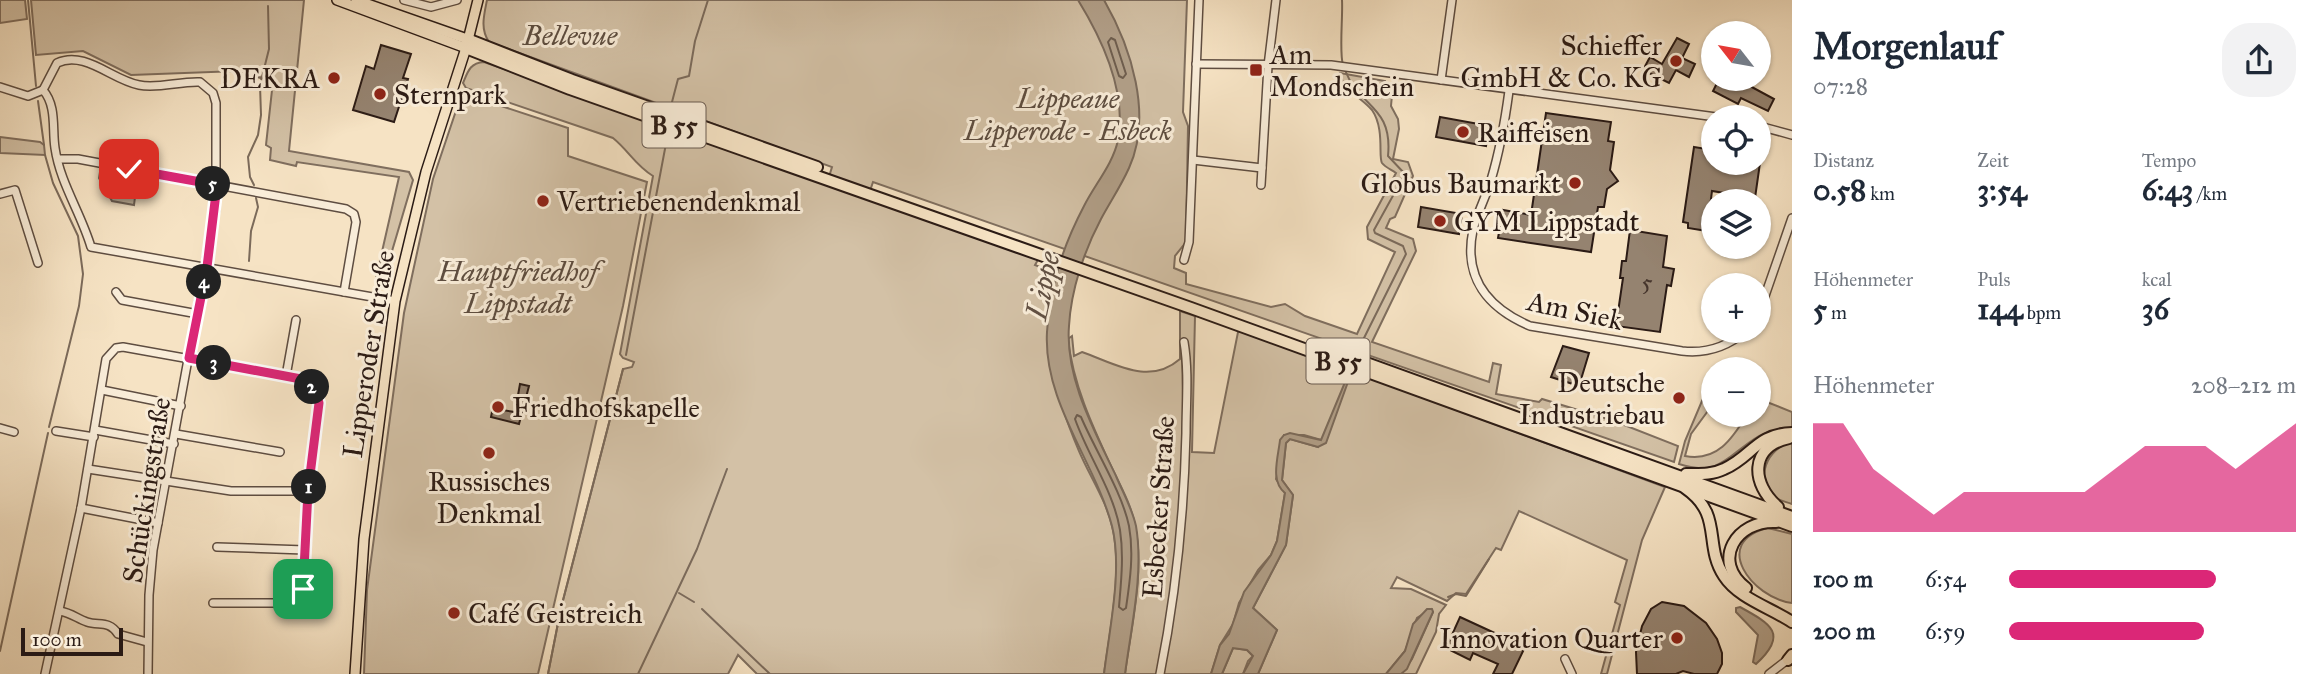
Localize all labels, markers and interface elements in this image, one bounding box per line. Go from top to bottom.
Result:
park label: Bellevue [521,18,618,53]
north arrow [1701,21,1771,91]
map controls [1701,21,1771,427]
text: Morgenlauf [1813,23,1999,69]
button: share [2222,23,2296,97]
place label: Schieffer GmbH & Co. KG [1460,28,1663,95]
place label: Am Mondschein [1269,37,1414,104]
marker: Schieffer GmbH & Co. KG [1668,53,1684,69]
place label: DEKRA [220,61,320,96]
marker: Am Mondschein [1248,62,1264,78]
marker: DEKRA [326,70,342,86]
text: 07:28 [1813,72,1868,100]
place label: Sternpark [394,77,506,112]
park label: Lippeaue Lipperode - Esbeck [962,81,1173,148]
marker: Sternpark [372,86,388,102]
road number: B 55 [642,102,706,148]
button: locate [1701,105,1771,175]
place label: Raiffeisen [1477,115,1589,150]
marker: Raiffeisen [1455,124,1471,140]
pin [99,139,159,199]
text: Distanz [1813,149,1874,172]
text: Zeit [1977,149,2009,172]
text: Tempo [2142,149,2196,172]
icon: check [110,150,148,188]
pin: 5 [196,166,230,202]
place label: Globus Baumarkt [1360,166,1561,201]
text: 5 [208,172,217,195]
text: 0.58 [1813,172,1866,208]
text: 3:54 [1977,172,2027,208]
text: 6:43 [2142,172,2193,208]
marker: Globus Baumarkt [1567,175,1583,191]
text: km [1866,182,1895,205]
text: /km [2193,182,2227,205]
place label: Vertriebenendenkmal [556,184,801,219]
button: layers [1701,189,1771,259]
marker: Vertriebenendenkmal [535,193,551,209]
place label: GYM Lippstadt [1454,204,1639,239]
marker: GYM Lippstadt [1432,213,1448,229]
street label: Lipperoder Straße [335,248,402,460]
water label: Lippe [1018,248,1069,325]
park label: Hauptfriedhof Lippstadt [436,254,606,321]
pin: 4 [186,264,222,300]
house number: 5 [1641,267,1653,297]
text: Höhenmeter [1813,268,1913,291]
text: Puls [1977,268,2010,291]
text: kcal [2142,268,2172,291]
text: 4 [198,270,209,293]
button: + [1701,273,1771,343]
street label: Am Siek [1523,283,1626,338]
text: 5 [1813,291,1827,327]
text: 144 [1977,291,2023,327]
text: 36 [2142,291,2169,327]
text: m [1827,301,1847,324]
text: bpm [2023,301,2061,324]
road number: B 55 [1306,338,1370,384]
pin: 3 [196,346,232,380]
text: 3 [210,351,217,374]
button: − [1701,357,1771,427]
place label: Deutsche Industriebau [1519,365,1665,432]
pin: 2 [294,370,330,404]
text: Höhenmeter [1813,371,1934,399]
text: 208–212 m [2191,371,2296,399]
text: 2 [307,375,316,398]
place label: Friedhofskapelle [512,390,700,425]
marker: Deutsche Industriebau [1671,390,1687,406]
street label: Schückingstraße [115,395,178,585]
marker: Friedhofskapelle [490,399,506,415]
street label: Esbecker Straße [1135,415,1182,599]
marker: Russisches Denkmal [481,445,497,461]
place label: Russisches Denkmal [428,464,550,531]
pin: 1 [292,470,326,504]
text: 1 [305,475,312,498]
pin [273,559,333,619]
text: 100 m [1813,565,1873,593]
text: 6:54 [1925,565,1966,593]
icon: arrive [284,570,322,608]
place label: Café Geistreich [468,596,643,631]
marker: Café Geistreich [446,605,462,621]
text: 200 m [1813,617,1875,645]
text: 6:59 [1925,617,1966,645]
place label: Innovation Quarter [1439,621,1664,656]
scale bar [21,625,122,657]
text: 100 m [32,628,82,651]
marker: Innovation Quarter [1669,630,1685,646]

